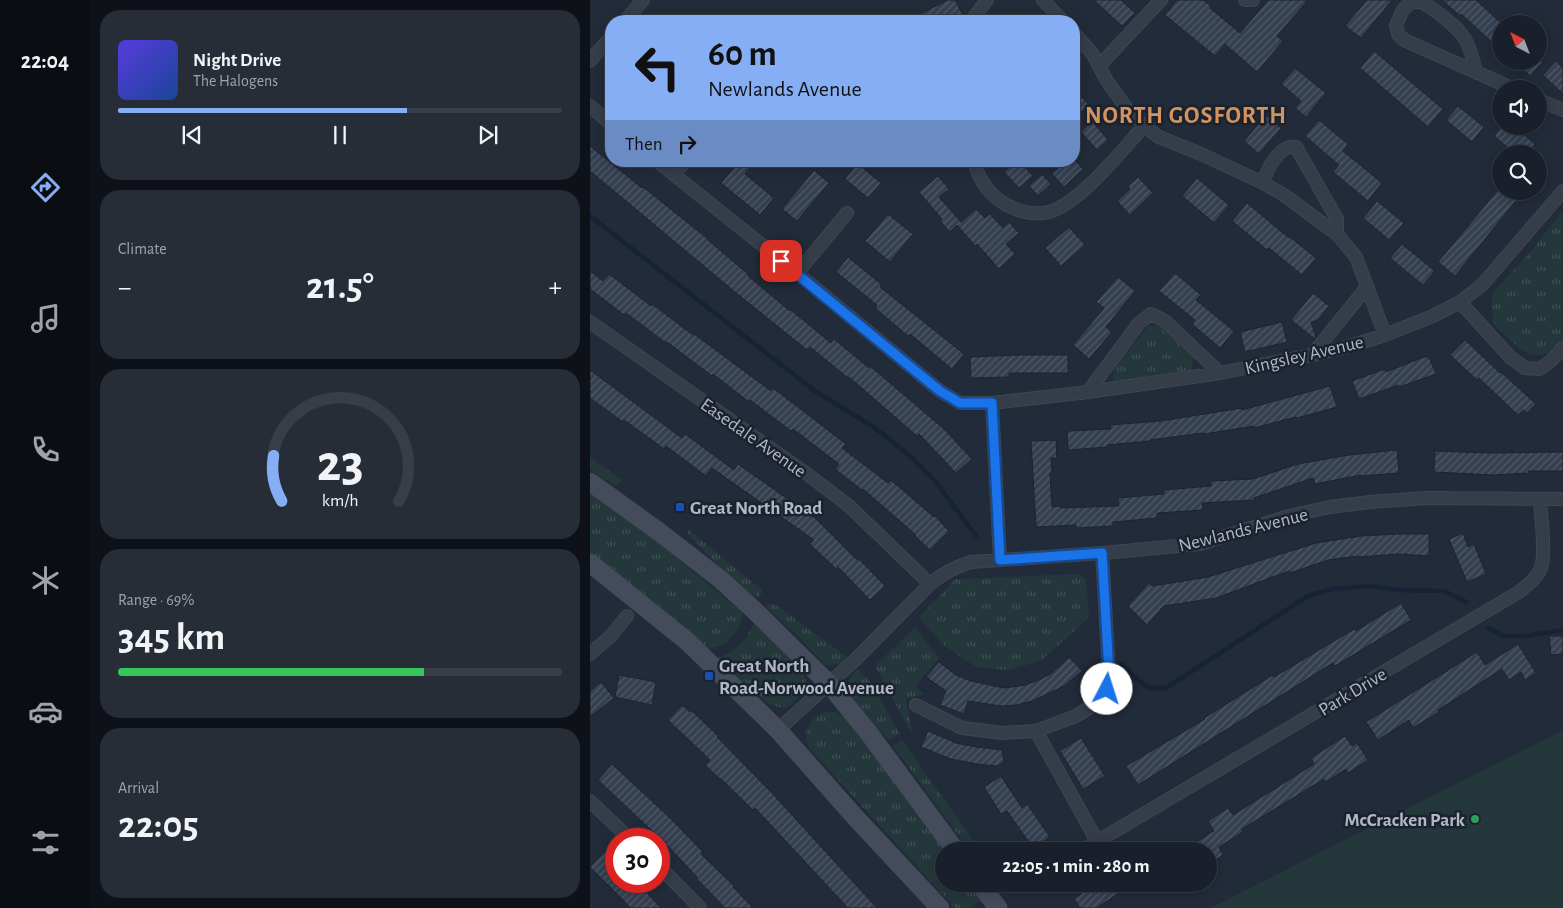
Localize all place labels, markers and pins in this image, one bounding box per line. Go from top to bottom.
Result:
pin [760,240,802,282]
place label: Great North Road [690,499,822,518]
marker: Great North Road [674,501,686,513]
place label: Great North Road-Norwood Avenue [719,657,894,698]
marker: Great North Road-Norwood Avenue [703,670,715,682]
place label: McCracken Park [1345,811,1466,830]
marker: McCracken Park [1469,813,1481,825]

